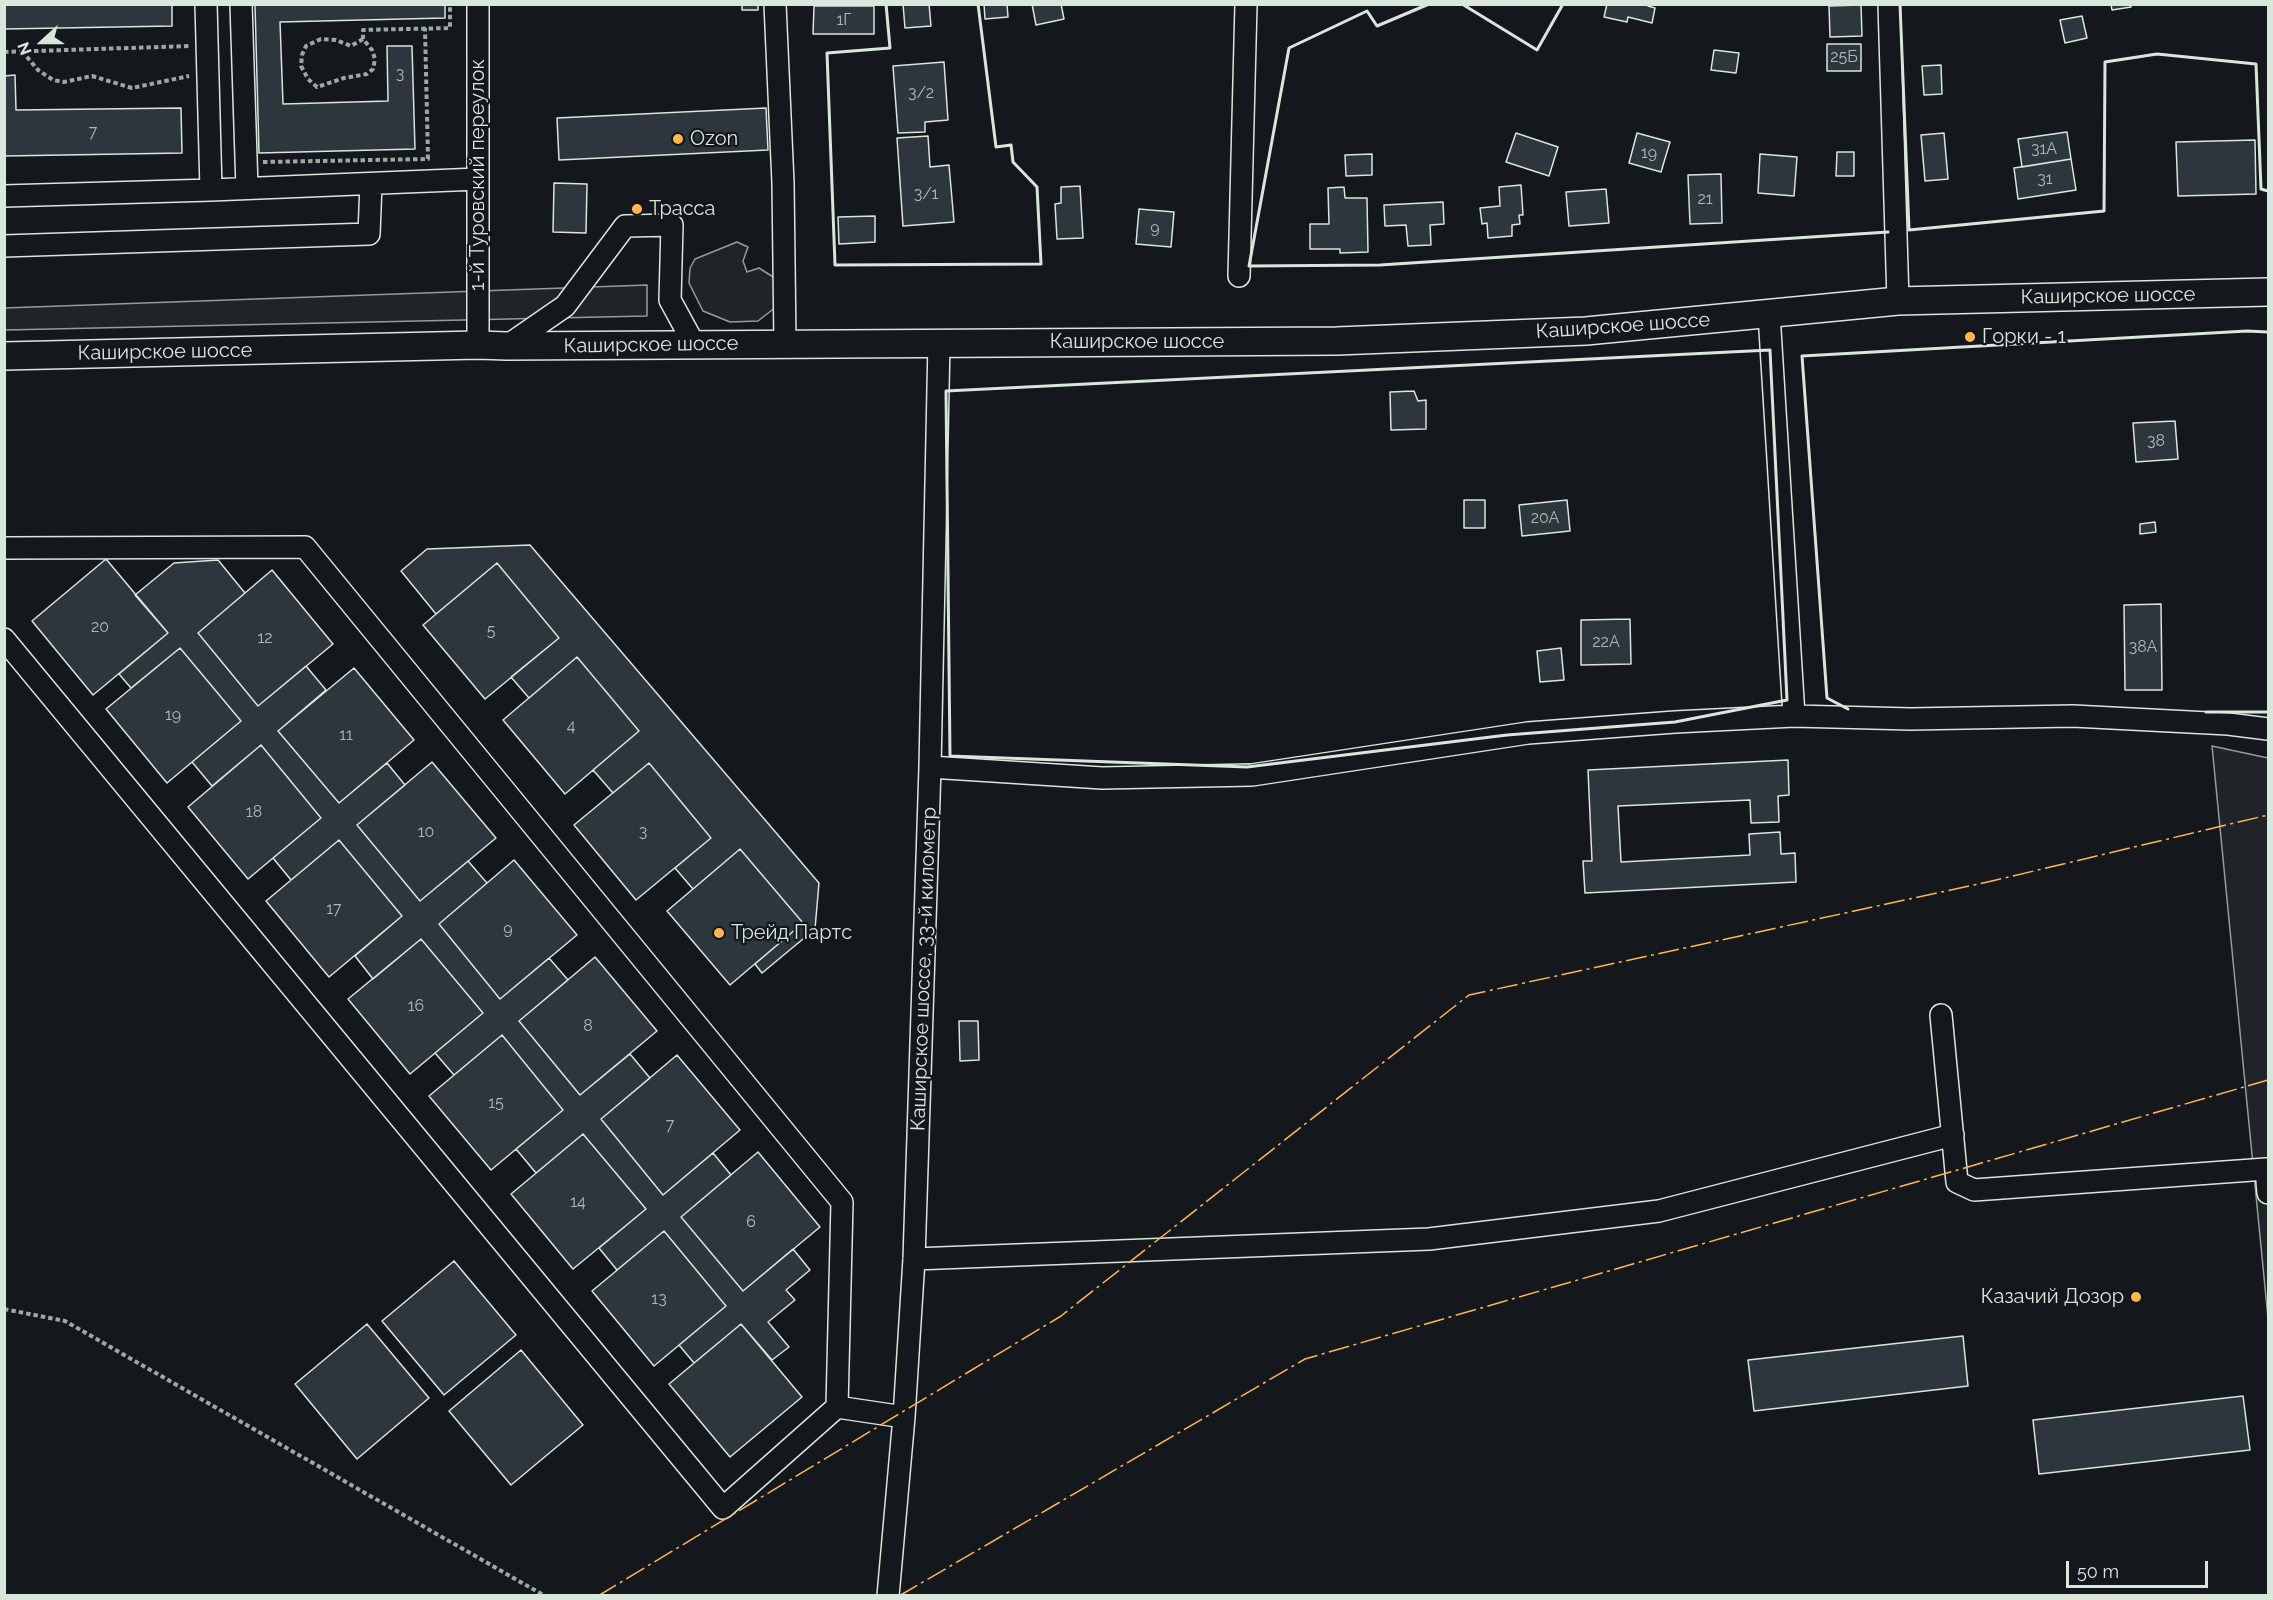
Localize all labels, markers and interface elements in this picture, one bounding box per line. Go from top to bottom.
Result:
house number: 1Г [836,10,852,30]
north arrow [12,12,72,72]
text: N [14,40,36,58]
house number: 25Б [1830,47,1858,67]
street label: 1-й Туровский переулок [466,59,490,291]
house number: 3 [396,64,404,84]
house number: 3/2 [908,83,934,103]
house number: 7 [89,122,97,142]
place label: Ozon [690,127,738,151]
marker: Ozon [671,132,685,146]
house number: 31А [2031,139,2057,159]
house number: 19 [1641,143,1657,163]
house number: 31 [2037,169,2053,189]
house number: 3/1 [914,184,938,204]
house number: 21 [1697,189,1713,209]
place label: Трасса [649,197,715,221]
marker: Трасса [630,202,644,216]
house number: 9 [1150,218,1160,238]
street label: Каширское шоссе [2020,282,2196,310]
street label: Каширское шоссе [1535,308,1711,344]
place label: Горки - 1 [1982,325,2066,349]
street label: Каширское шоссе [1050,330,1224,354]
marker: Горки - 1 [1963,330,1977,344]
street label: Каширское шоссе [563,331,739,359]
street label: Каширское шоссе [77,338,253,366]
house number: 38 [2147,431,2165,451]
house number: 20А [1531,508,1559,528]
house number: 20 [91,617,109,637]
house number: 5 [487,621,495,641]
house number: 12 [257,628,273,648]
house number: 22А [1592,632,1620,652]
house number: 38А [2129,637,2157,657]
house number: 19 [165,705,181,725]
house number: 4 [567,716,575,736]
house number: 11 [339,725,353,745]
house number: 18 [246,802,262,822]
street label: Каширское шоссе, 33-й километр [906,807,942,1131]
house number: 10 [418,822,434,842]
house number: 3 [639,822,647,842]
house number: 17 [326,899,342,919]
house number: 9 [503,919,513,939]
place label: Трейд Партс [731,921,852,945]
marker: Трейд Партс [712,926,726,940]
house number: 16 [408,996,424,1016]
house number: 8 [583,1016,593,1036]
house number: 15 [488,1093,504,1113]
house number: 7 [666,1115,674,1135]
house number: 14 [570,1192,586,1212]
house number: 6 [746,1212,756,1232]
place label: Казачий Дозор [1981,1285,2124,1309]
house number: 13 [651,1289,667,1309]
marker: Казачий Дозор [2129,1290,2143,1304]
scale bar [2069,1549,2212,1587]
text: 50 m [2077,1561,2119,1582]

